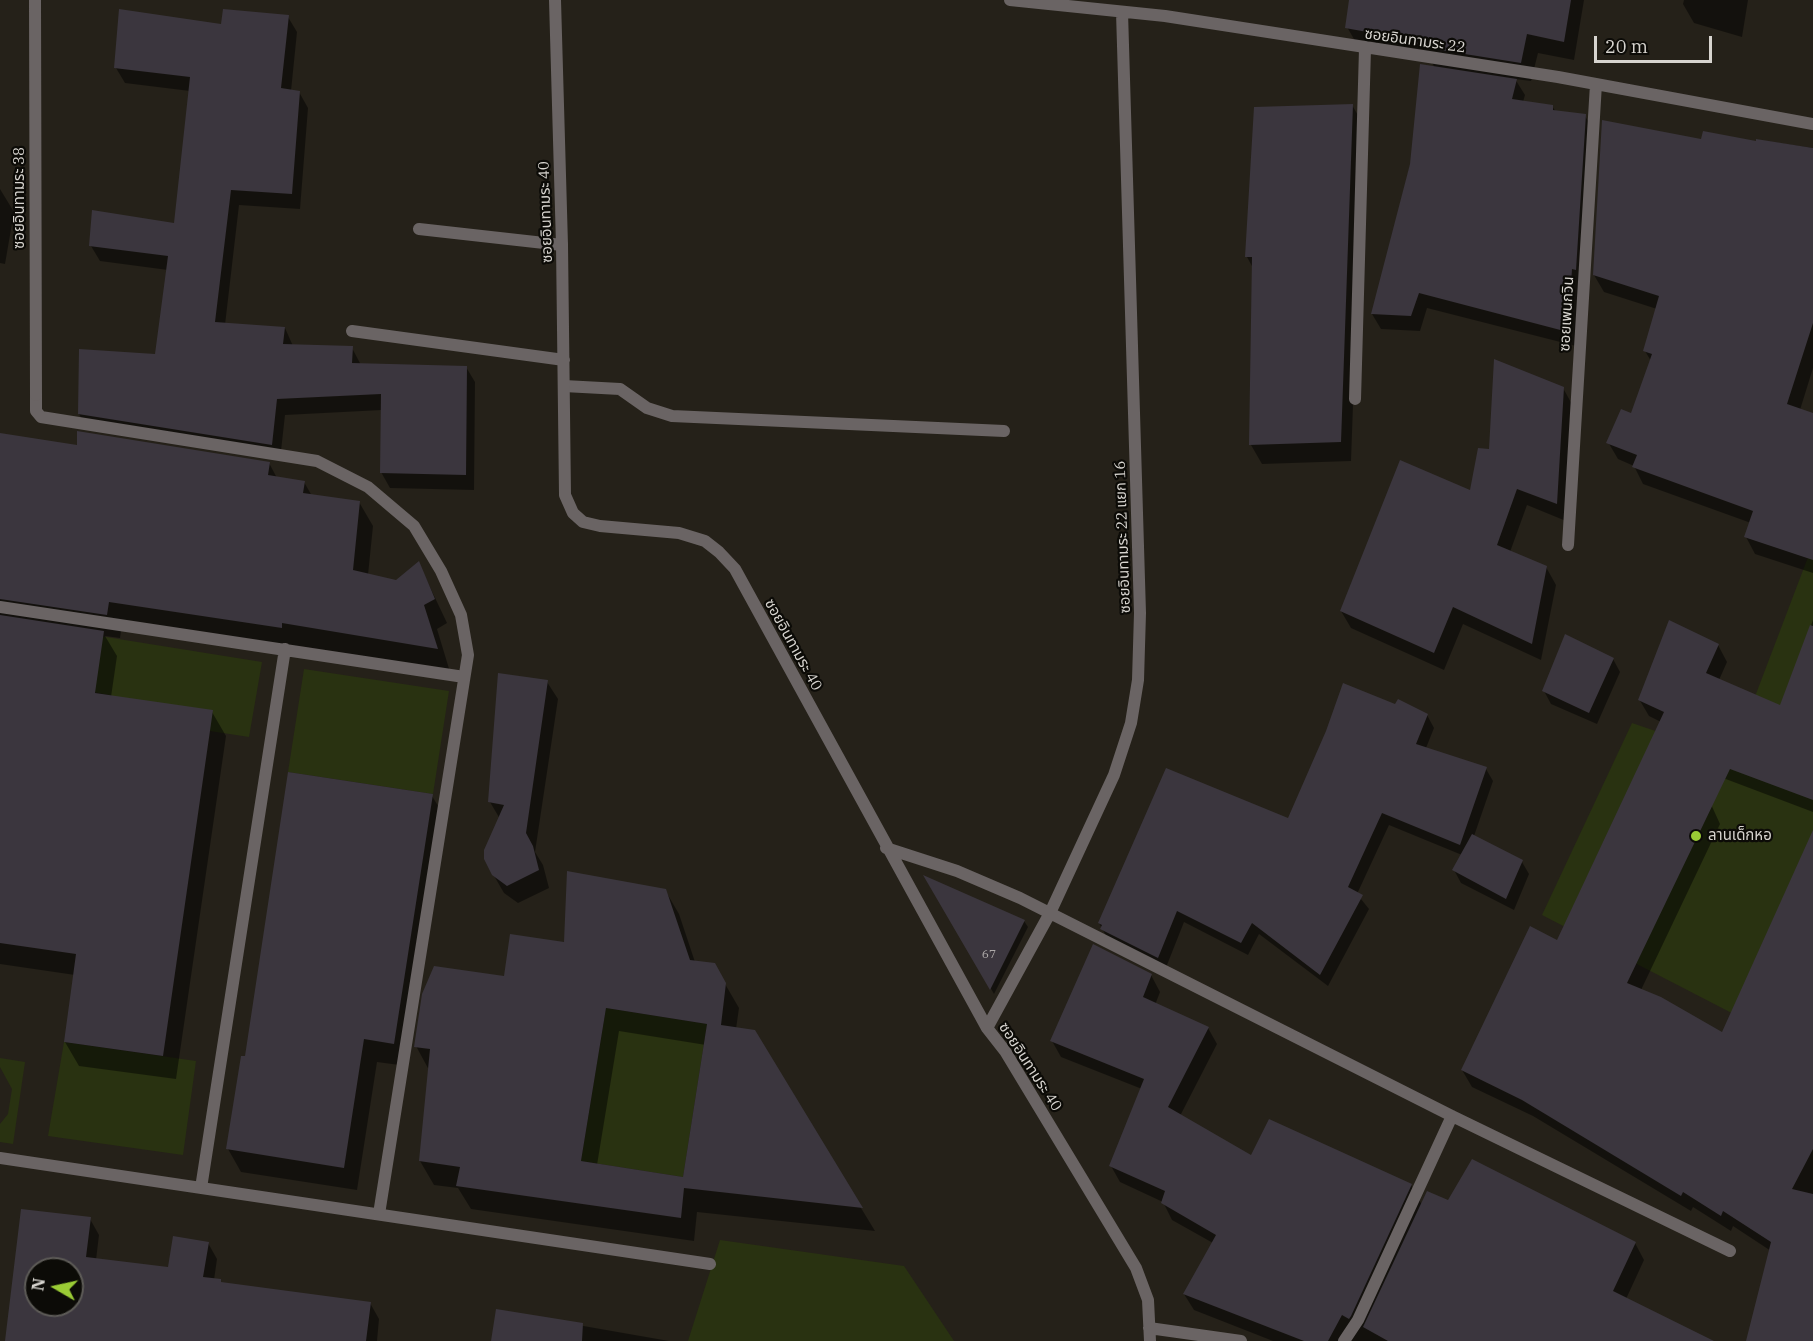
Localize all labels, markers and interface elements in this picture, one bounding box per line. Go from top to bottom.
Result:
scale bar [1597,24,1716,62]
street label: ซอยอินทามระ 22 [1363,25,1467,57]
text: 20 m [1605,35,1648,58]
street label: ซอยอินทามระ 38 [11,147,29,249]
street label: ซอยอินทามระ 40 [535,161,557,263]
street label: ซอยเพนกวิน [1556,276,1578,352]
street label: ซอยอินทามระ 22 แยก 16 [1111,460,1135,614]
street label: ซอยอินทามระ 40 [760,596,826,694]
place label: ลานเด็กหอ [1708,827,1772,845]
marker: ลานเด็กหอ [1689,829,1703,843]
house number: 67 [982,948,996,962]
street label: ซอยอินทามระ 40 [995,1019,1065,1115]
north arrow [24,1257,84,1317]
text: N [27,1277,49,1292]

